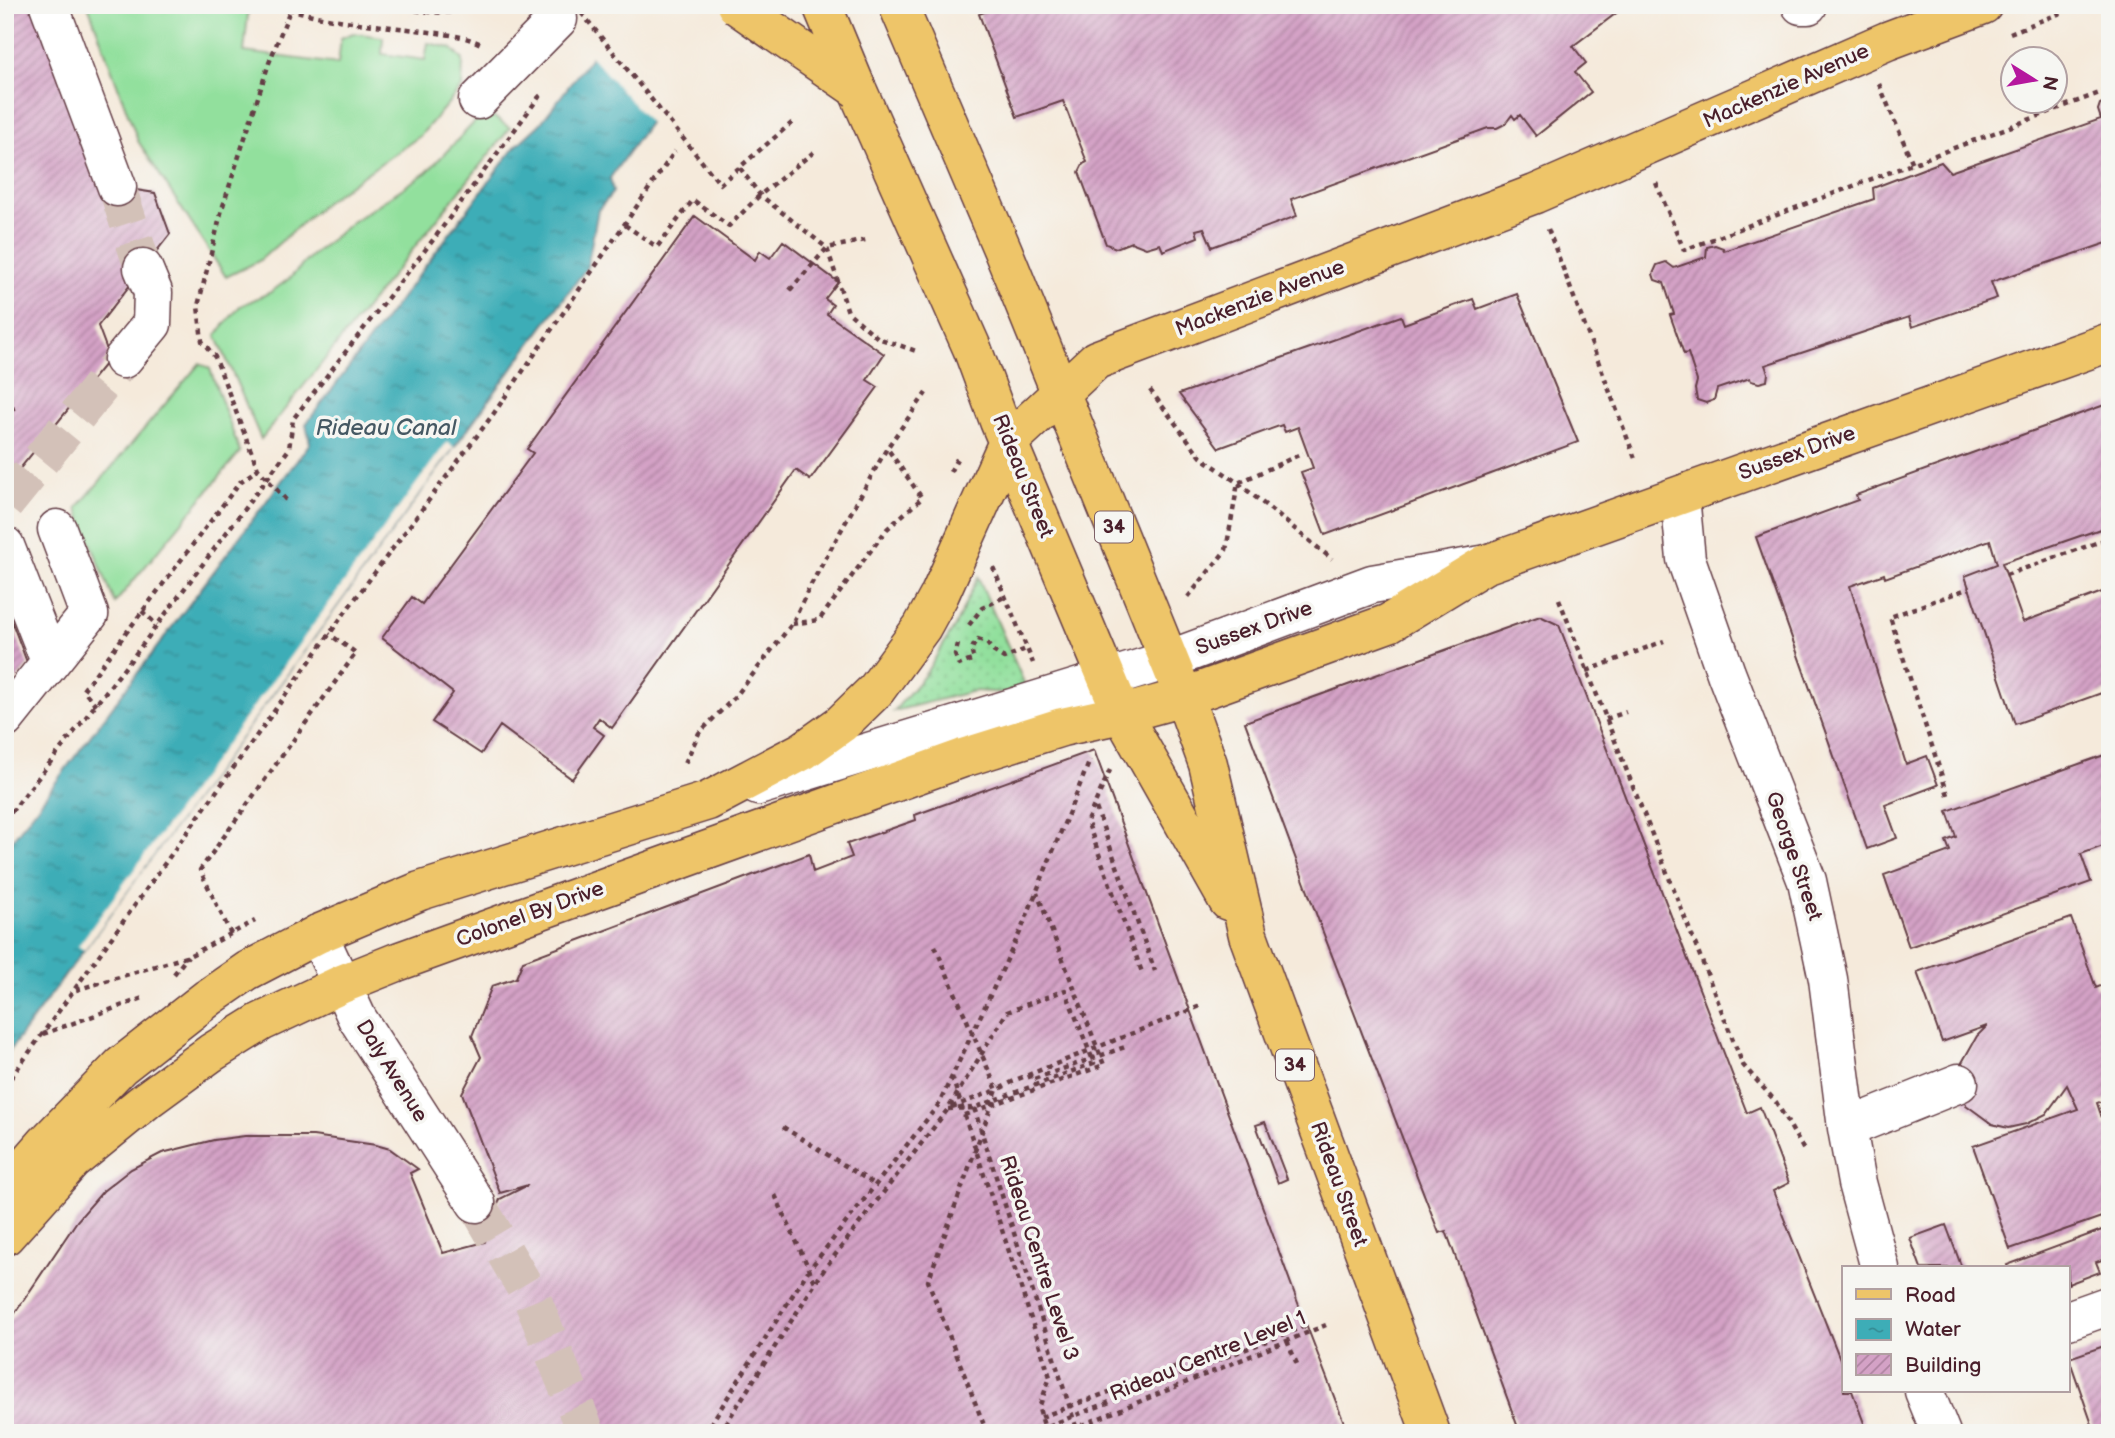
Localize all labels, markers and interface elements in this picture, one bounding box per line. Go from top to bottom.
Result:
street label: Mackenzie Avenue [1699,38,1873,134]
north arrow [2000,46,2070,116]
text: N [2037,74,2062,92]
street label: Mackenzie Avenue [1172,254,1348,342]
street label: Rideau Street [987,411,1059,542]
water label: Rideau Canal [316,414,457,442]
street label: Sussex Drive [1735,420,1859,486]
road number: 34 [1095,512,1133,542]
street label: Sussex Drive [1192,595,1316,661]
street label: George Street [1760,788,1828,924]
street label: Colonel By Drive [453,876,607,952]
street label: Daly Avenue [351,1015,433,1127]
road number: 34 [1276,1050,1314,1080]
street label: Rideau Street [1305,1118,1373,1250]
street label: Rideau Centre Level 3 [994,1152,1084,1364]
legend [1842,1266,2070,1392]
text: Road [1905,1283,1956,1308]
street label: Rideau Centre Level 1 [1106,1305,1310,1407]
text: Water [1905,1317,1961,1342]
text: Building [1905,1353,1981,1378]

